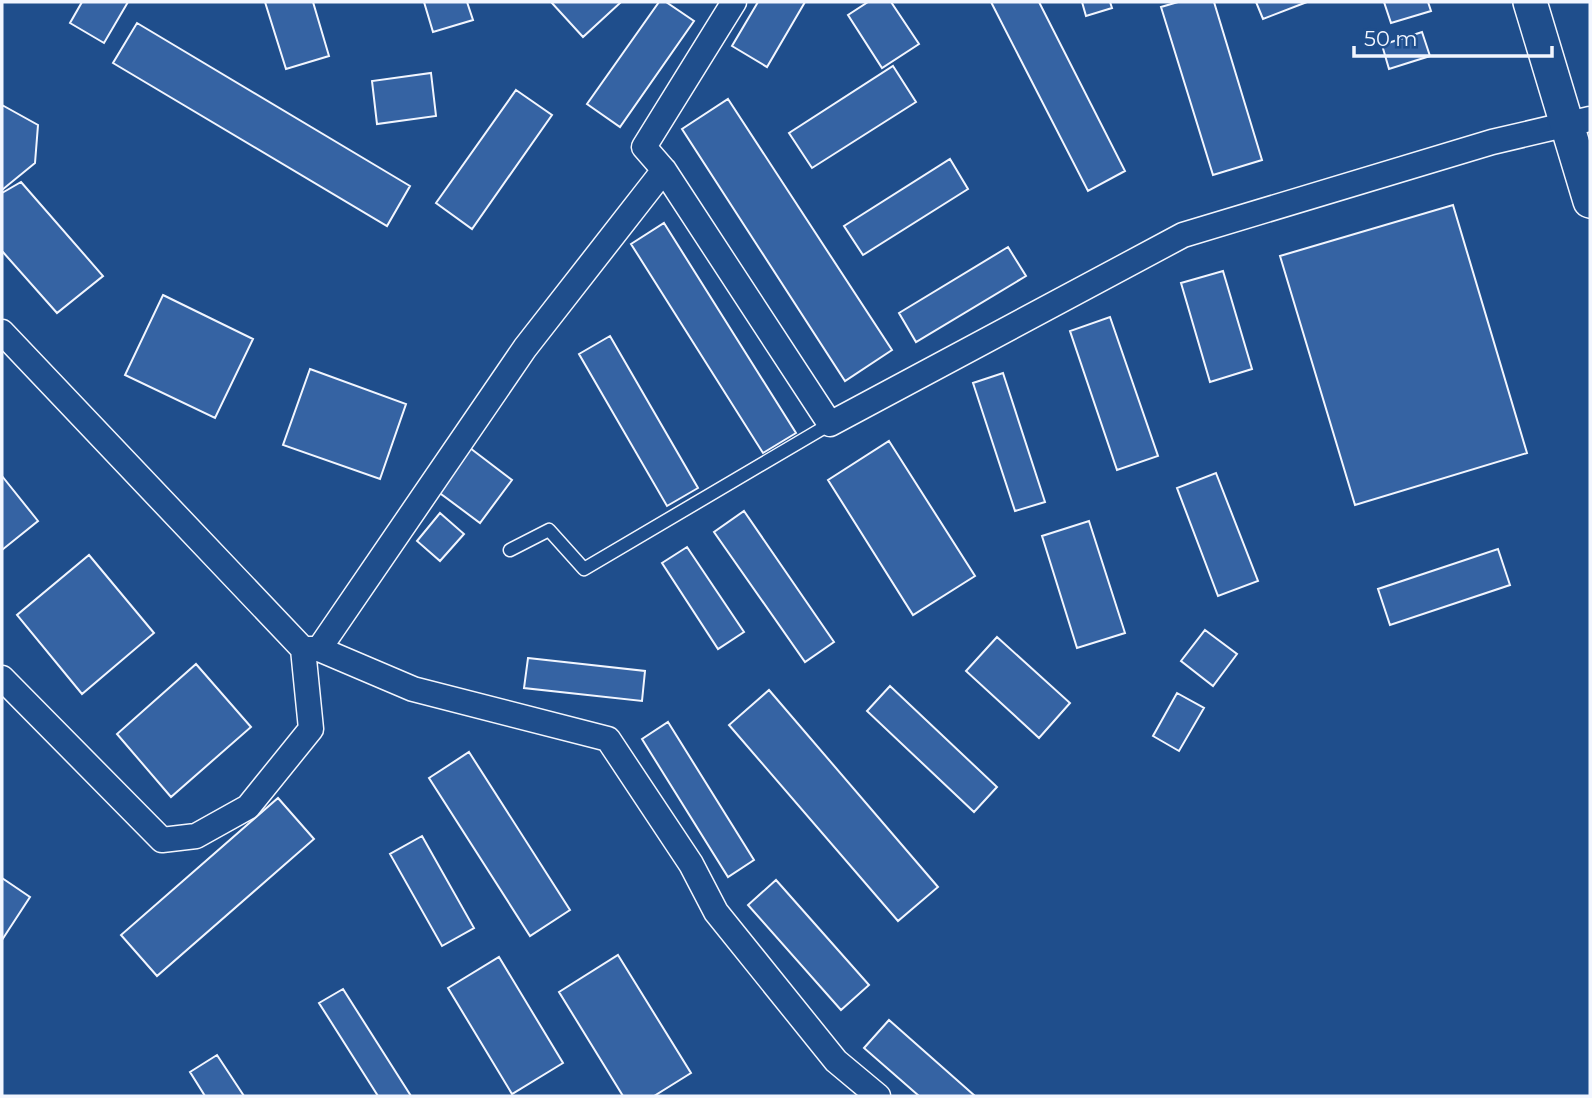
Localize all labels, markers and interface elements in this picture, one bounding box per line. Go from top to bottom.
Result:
scale bar [1354,14,1552,58]
text: 50 m [1364,26,1418,51]

